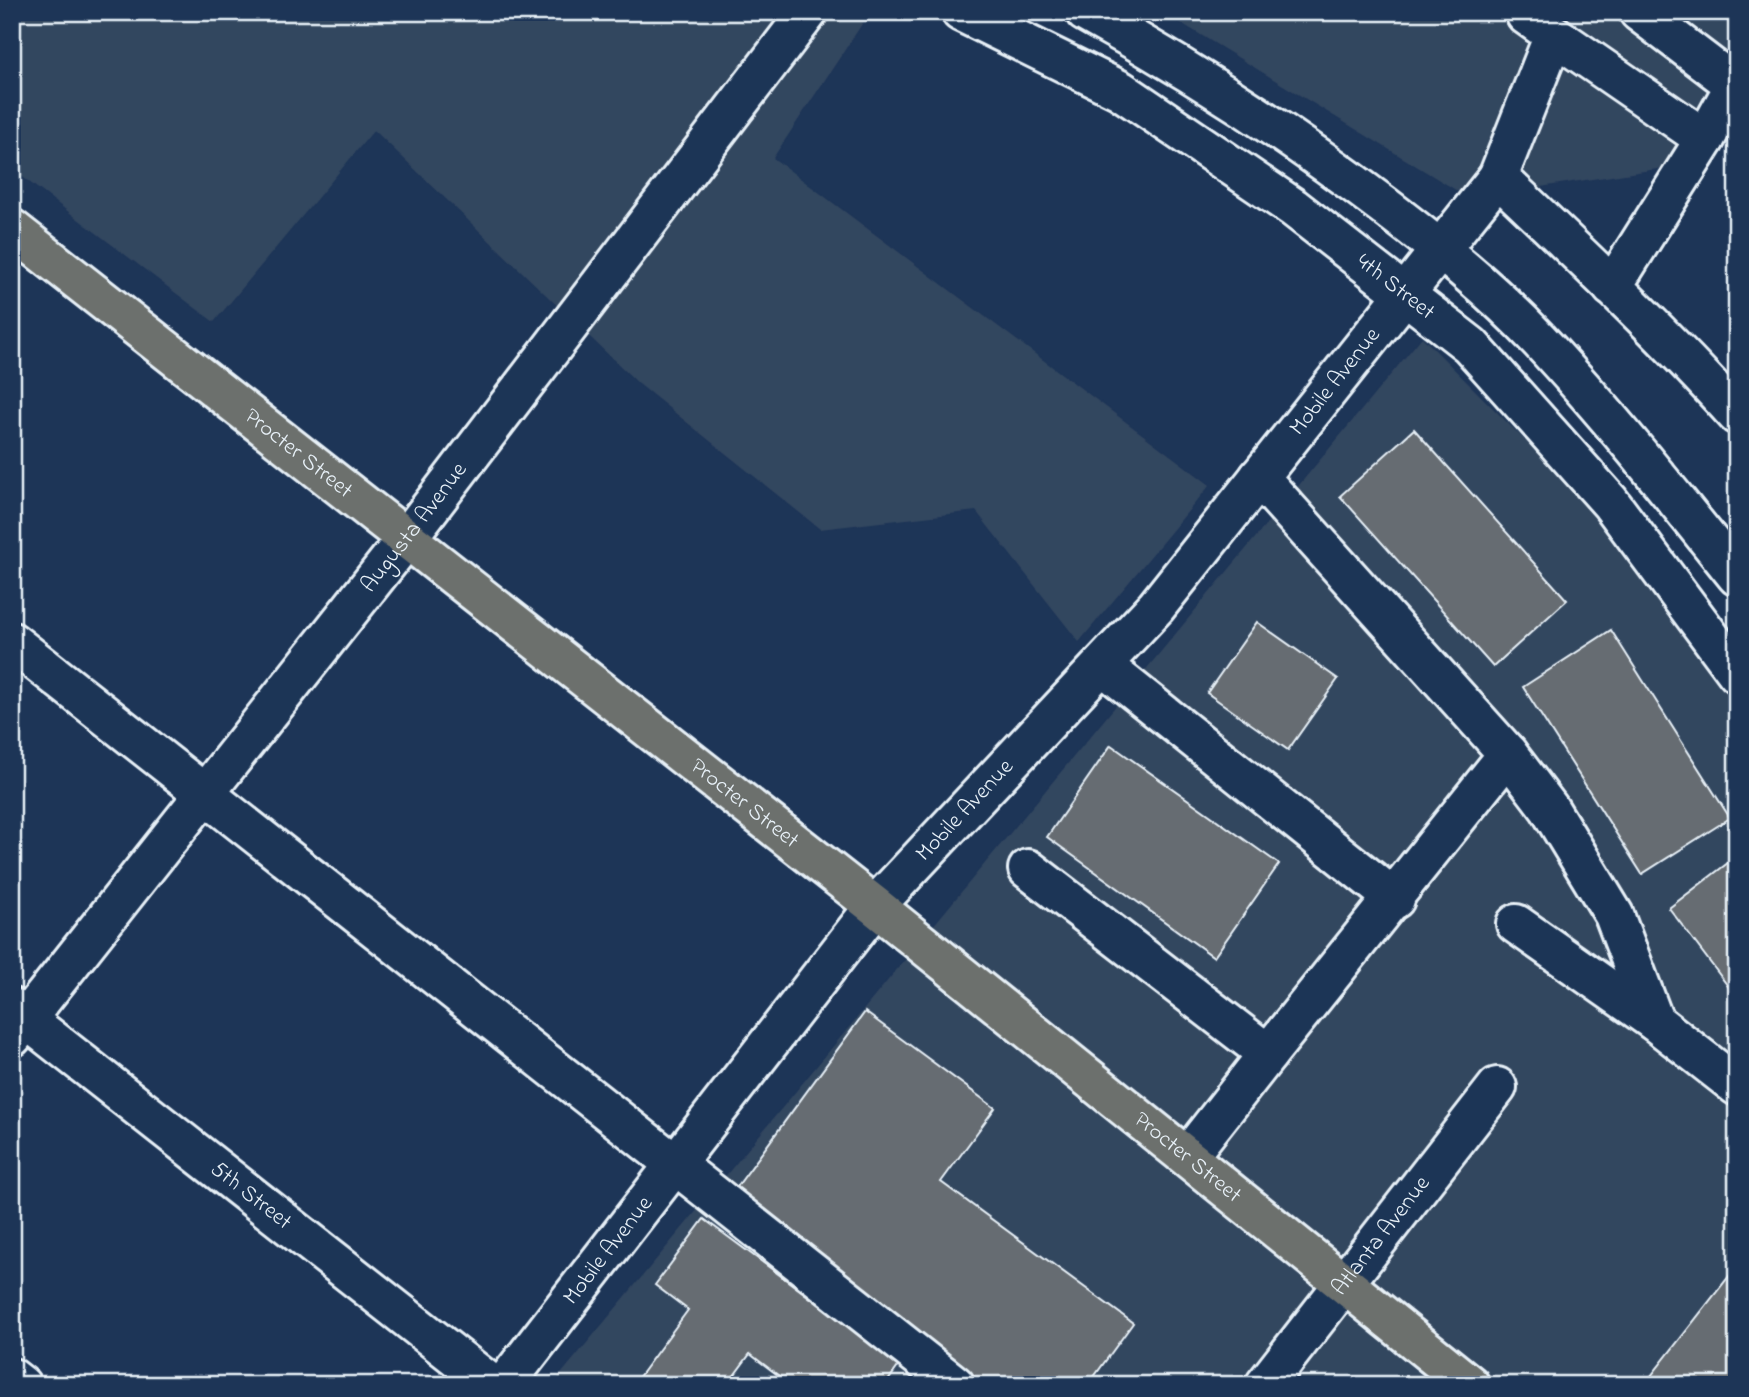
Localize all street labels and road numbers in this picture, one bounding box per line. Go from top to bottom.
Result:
street label: 4th Street [1349,246,1442,328]
street label: Mobile Avenue [1282,320,1389,443]
street label: Procter Street [237,400,360,507]
street label: Augusta Avenue [353,455,476,600]
street label: Procter Street [683,750,806,857]
street label: Mobile Avenue [908,751,1022,869]
street label: Procter Street [1126,1104,1249,1211]
street label: 5th Street [203,1153,299,1238]
street label: Atlanta Avenue [1324,1168,1439,1303]
street label: Mobile Avenue [555,1188,661,1312]

